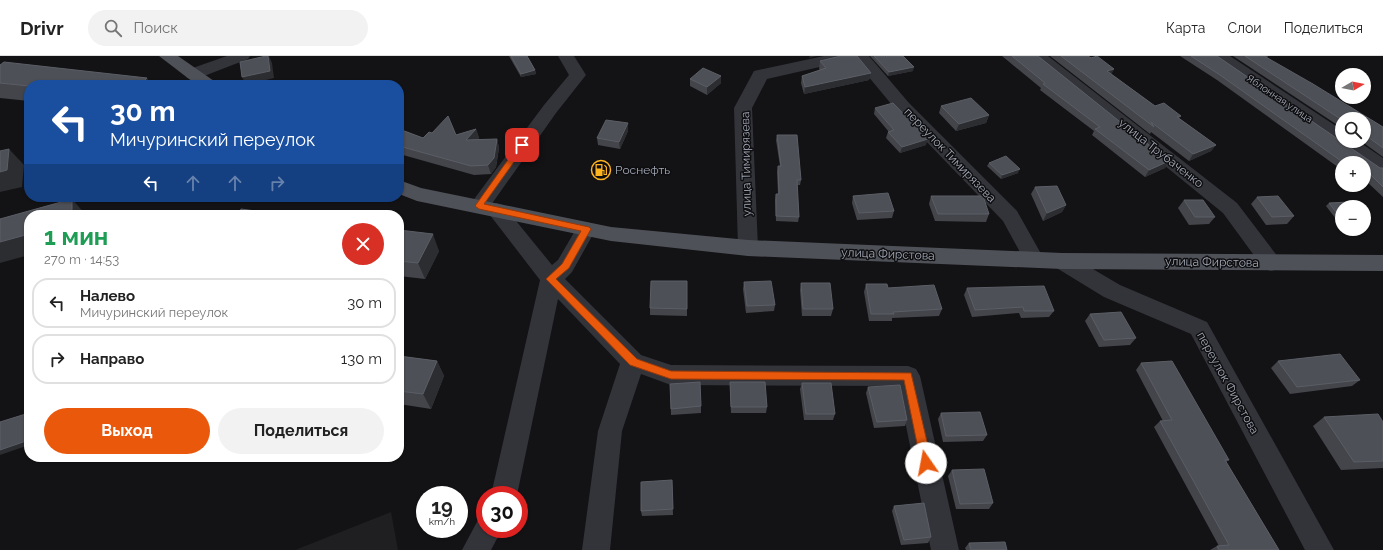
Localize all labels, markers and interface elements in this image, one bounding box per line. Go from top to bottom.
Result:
search box [88,10,368,46]
text: Drivr [20,17,64,39]
icon: search [102,17,124,39]
text: Поиск [134,19,178,37]
text: Карта [1166,20,1205,36]
text: Слои [1227,20,1262,36]
text: Поделиться [1284,20,1363,36]
north arrow [1335,68,1371,104]
map controls [1335,68,1371,236]
street label: Яблонная улица [1245,72,1315,124]
text: 30 m [110,95,176,128]
icon: left [44,96,96,148]
street label: переулок Тимирязева [901,105,999,205]
street label: улица Тимирязева [738,112,754,216]
button: search [1335,112,1371,148]
street label: улица Трубаченко [1116,116,1206,190]
pin [505,128,539,162]
text: Мичуринский переулок [110,129,315,150]
icon: arrive [511,134,533,156]
button: + [1335,156,1371,192]
fuel station icon: Роснефть [590,159,612,181]
place label: Роснефть [615,163,670,177]
icon: left [140,172,162,194]
icon: ahead [182,172,204,194]
icon: ahead [224,172,246,194]
icon: right [266,172,288,194]
button: − [1335,200,1371,236]
text: 1 мин [44,222,108,251]
button: close [342,223,384,265]
street label: улица Фирстова [841,245,935,263]
text: 270 m · 14:53 [44,252,119,267]
street label: улица Фирстова [1165,254,1259,270]
text: Налево [80,287,135,305]
icon: left [46,292,68,314]
text: 30 m [347,294,382,312]
text: Мичуринский переулок [80,305,228,320]
street label: переулок Фирстова [1194,330,1262,436]
icon: right [46,348,68,370]
text: Направо [80,350,144,368]
text: 130 m [341,350,382,368]
button: Выход [44,408,210,454]
button: Поделиться [218,408,384,454]
position arrow [905,442,947,484]
speed limit sign: 30 [476,486,528,538]
text: 19 [431,495,453,519]
text: km/h [429,516,455,527]

